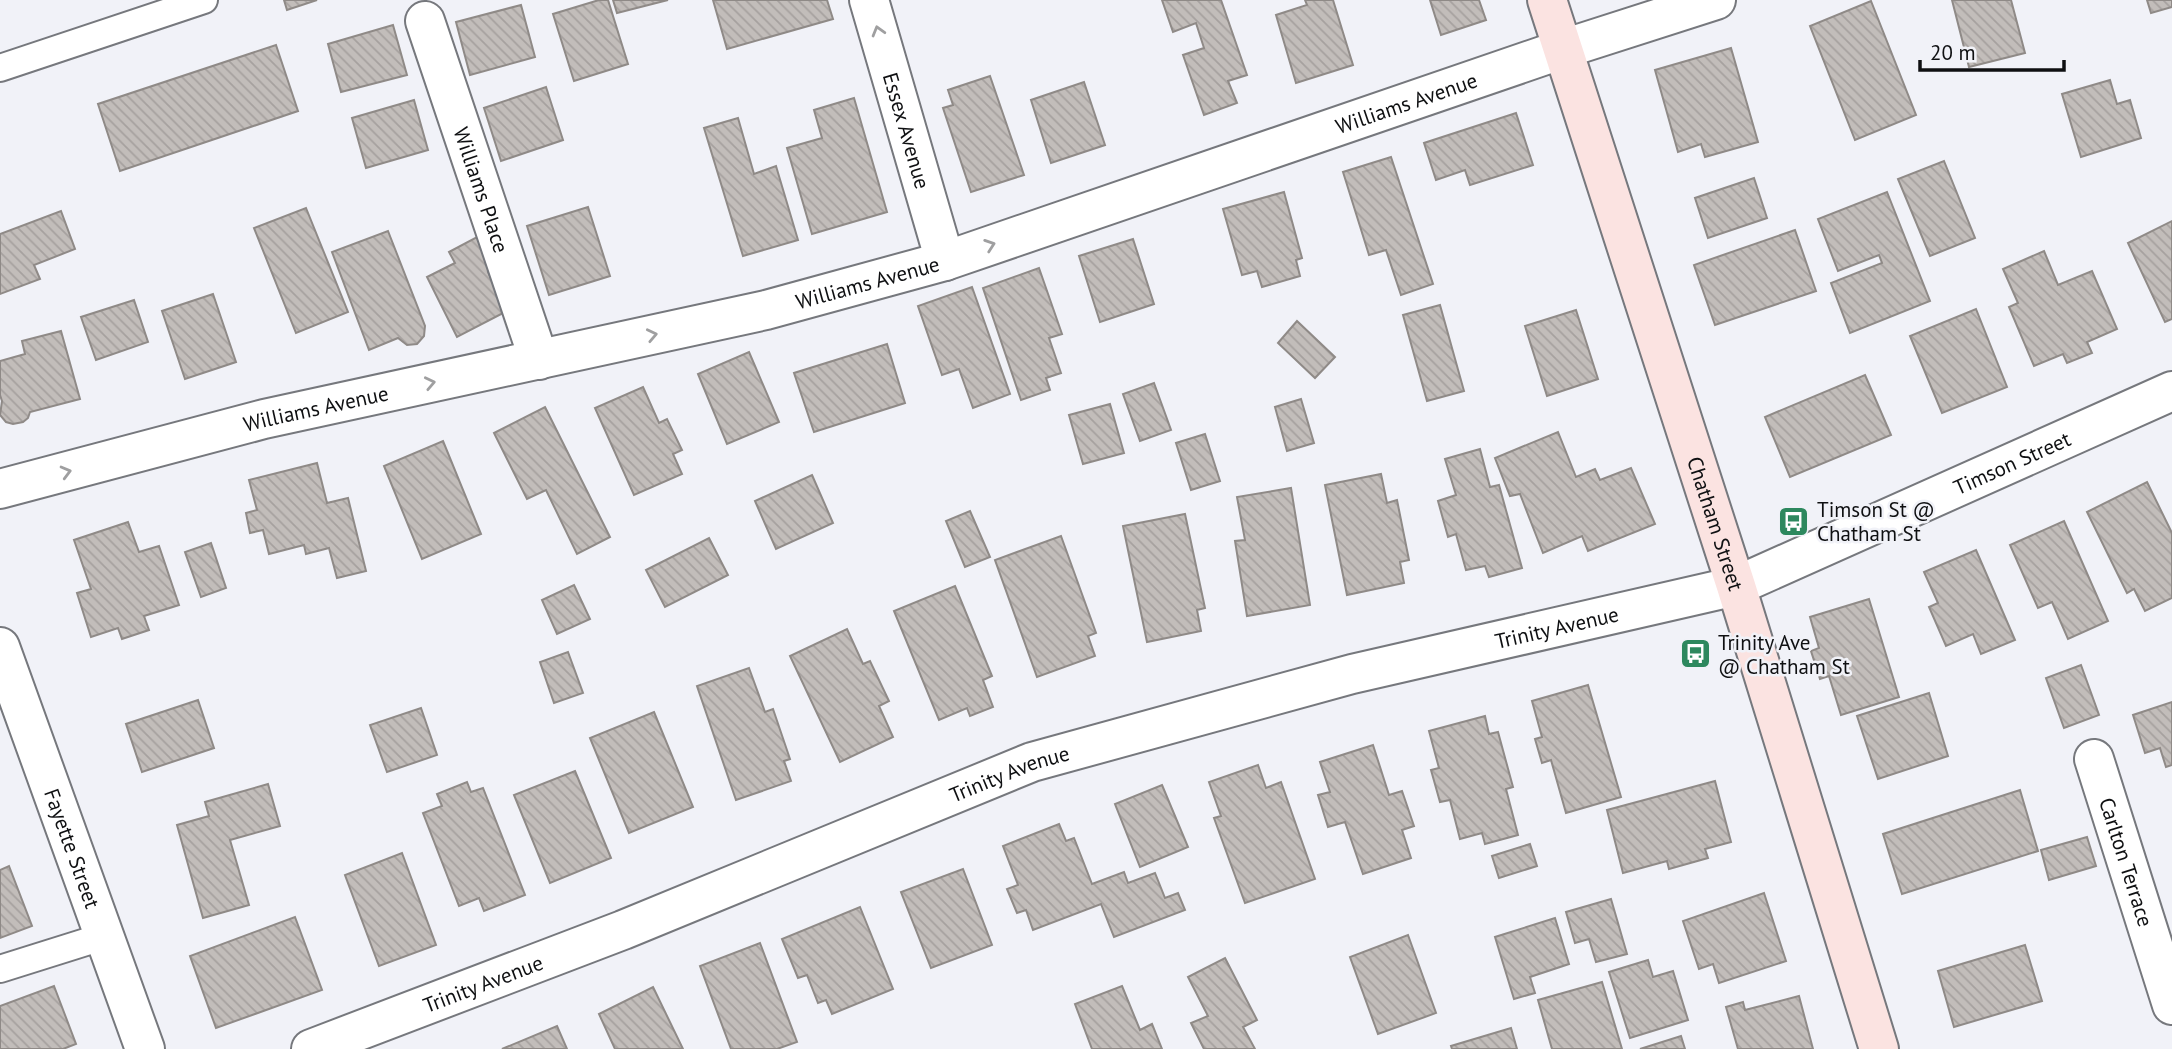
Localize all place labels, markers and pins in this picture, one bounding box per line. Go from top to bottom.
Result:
place label: Timson St @ Chatham St [1817,496,1935,547]
bus stop icon: Timson St @ Chatham St [1777,504,1811,538]
place label: Trinity Ave @ Chatham St [1718,629,1850,680]
bus stop icon: Trinity Ave @ Chatham St [1678,637,1712,671]

